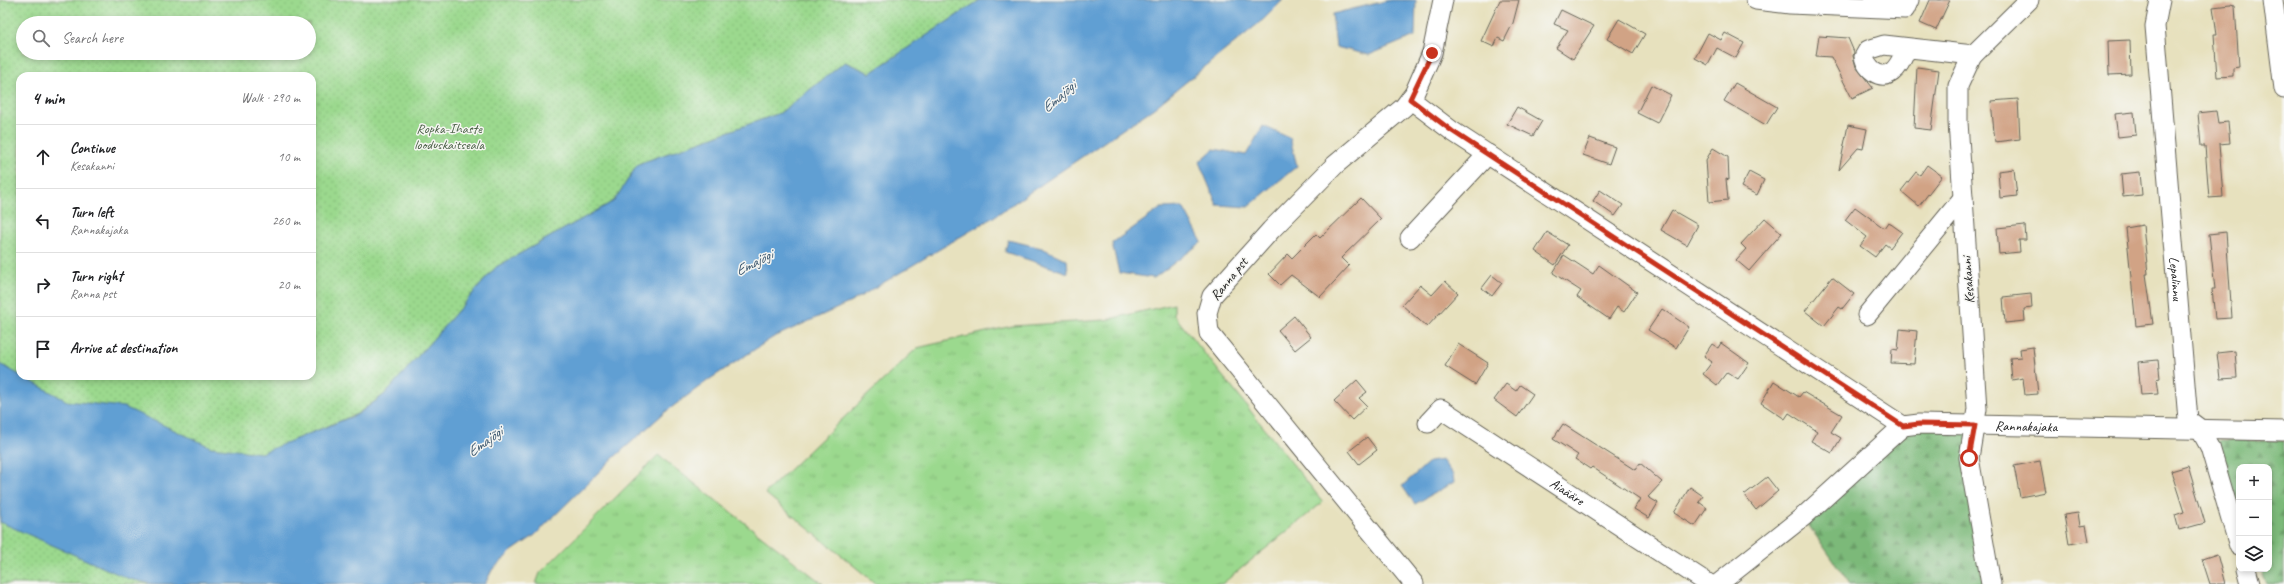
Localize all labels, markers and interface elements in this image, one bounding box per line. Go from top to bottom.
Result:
search box [16,16,316,60]
icon: search [30,27,52,49]
text: Search here [62,29,123,48]
route end [1423,44,1441,62]
water label: Emajõgi [1038,74,1083,117]
text: 4 min [32,88,65,109]
text: Walk · 290 m [241,90,300,106]
park label: Ropka-Ihaste looduskaitseala [414,120,485,153]
text: Continue [70,139,115,158]
icon: ahead [32,146,54,168]
text: 10 m [278,149,300,165]
text: Kesakanni [70,158,114,174]
text: Turn left [70,203,113,222]
icon: left [32,210,54,232]
text: 260 m [272,213,300,229]
text: Rannakajaka [70,222,128,238]
water label: Emajõgi [732,244,780,280]
street label: Ranna pst [1207,253,1252,304]
street label: Kesakanni [1958,253,1978,304]
street label: Lepalinnu [2166,256,2187,302]
text: Turn right [70,267,123,286]
icon: right [32,274,54,296]
text: 20 m [278,277,300,293]
text: Ranna pst [70,286,116,302]
icon: arrive [32,338,54,360]
text: Arrive at destination [70,339,177,358]
street label: Rannakajaka [1995,417,2059,435]
water label: Emajõgi [463,420,510,461]
route start [1960,449,1978,467]
map controls [2236,464,2272,572]
button: + [2236,464,2272,500]
street label: Aiaääre [1547,474,1589,510]
button: − [2236,500,2272,536]
button: layers [2236,536,2272,572]

